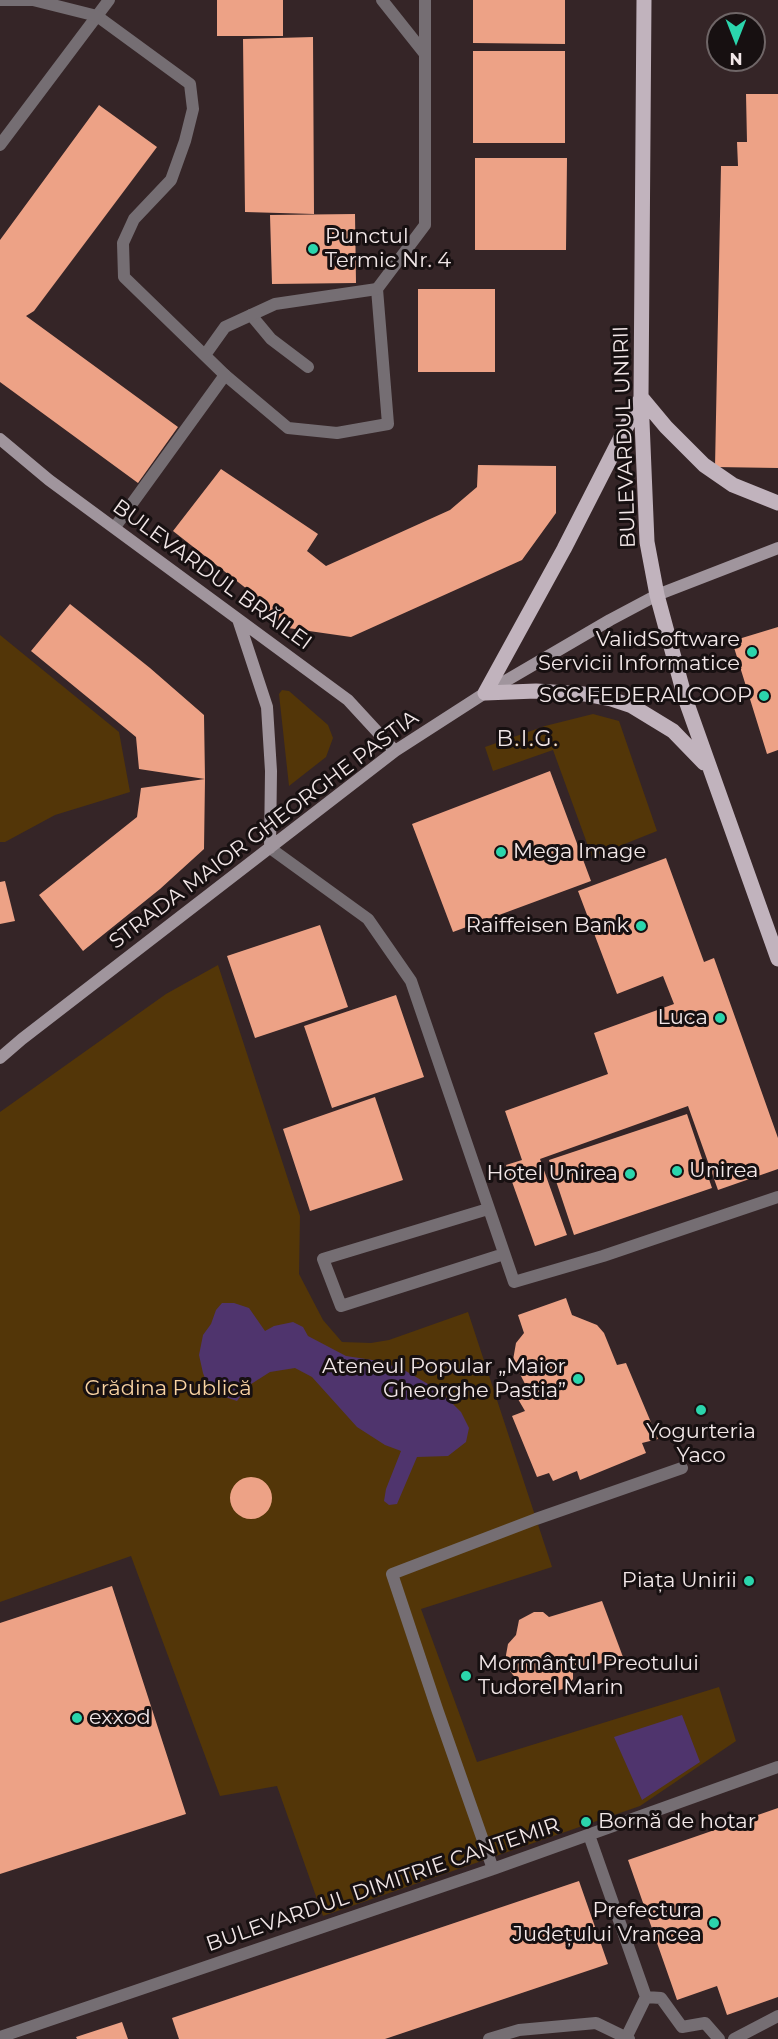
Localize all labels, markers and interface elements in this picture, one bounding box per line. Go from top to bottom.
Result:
north arrow [706,12,766,72]
text: N [730,49,742,68]
place label: Punctul Termic Nr. 4 [325,224,451,274]
marker: Punctul Termic Nr. 4 [306,242,320,256]
street label: BULEVARDUL UNIRII [609,325,641,549]
street label: BULEVARDUL BRĂILEI [108,494,316,656]
place label: ValidSoftware Servicii Informatice [538,627,740,677]
marker: ValidSoftware Servicii Informatice [745,645,759,659]
place label: SCC FEDERALCOOP [539,683,752,709]
marker: SCC FEDERALCOOP [757,689,771,703]
street label: STRADA MAIOR GHEORGHE PASTIA [104,705,424,955]
district label: B.I.G. [496,727,560,753]
place label: Mega Image [513,839,646,865]
marker: Mega Image [494,845,508,859]
place label: Raiffeisen Bank [466,913,629,939]
marker: Raiffeisen Bank [634,919,648,933]
place label: Luca [657,1005,708,1031]
marker: Luca [713,1011,727,1025]
place label: Unirea [689,1158,758,1184]
place label: Hotel Unirea [486,1161,618,1187]
marker: Unirea [670,1164,684,1178]
marker: Hotel Unirea [623,1167,637,1181]
place label: Ateneul Popular „Maior Gheorghe Pastia” [322,1354,566,1404]
marker: Ateneul Popular „Maior Gheorghe Pastia” [571,1372,585,1386]
park label: Grădina Publică [84,1376,252,1402]
marker: Yogurteria Yaco [694,1403,708,1417]
place label: Yogurteria Yaco [646,1419,756,1469]
place label: Piața Unirii [622,1568,737,1594]
marker: Piața Unirii [742,1574,756,1588]
place label: Mormântul Preotului Tudorel Marin [478,1651,699,1701]
marker: Mormântul Preotului Tudorel Marin [459,1669,473,1683]
place label: exxod [89,1705,151,1731]
marker: exxod [70,1711,84,1725]
place label: Bornă de hotar [598,1809,756,1835]
street label: BULEVARDUL DIMITRIE CANTEMIR [203,1812,563,1958]
marker: Bornă de hotar [579,1815,593,1829]
place label: Prefectura Județului Vrancea [512,1898,702,1948]
marker: Prefectura Județului Vrancea [707,1916,721,1930]

